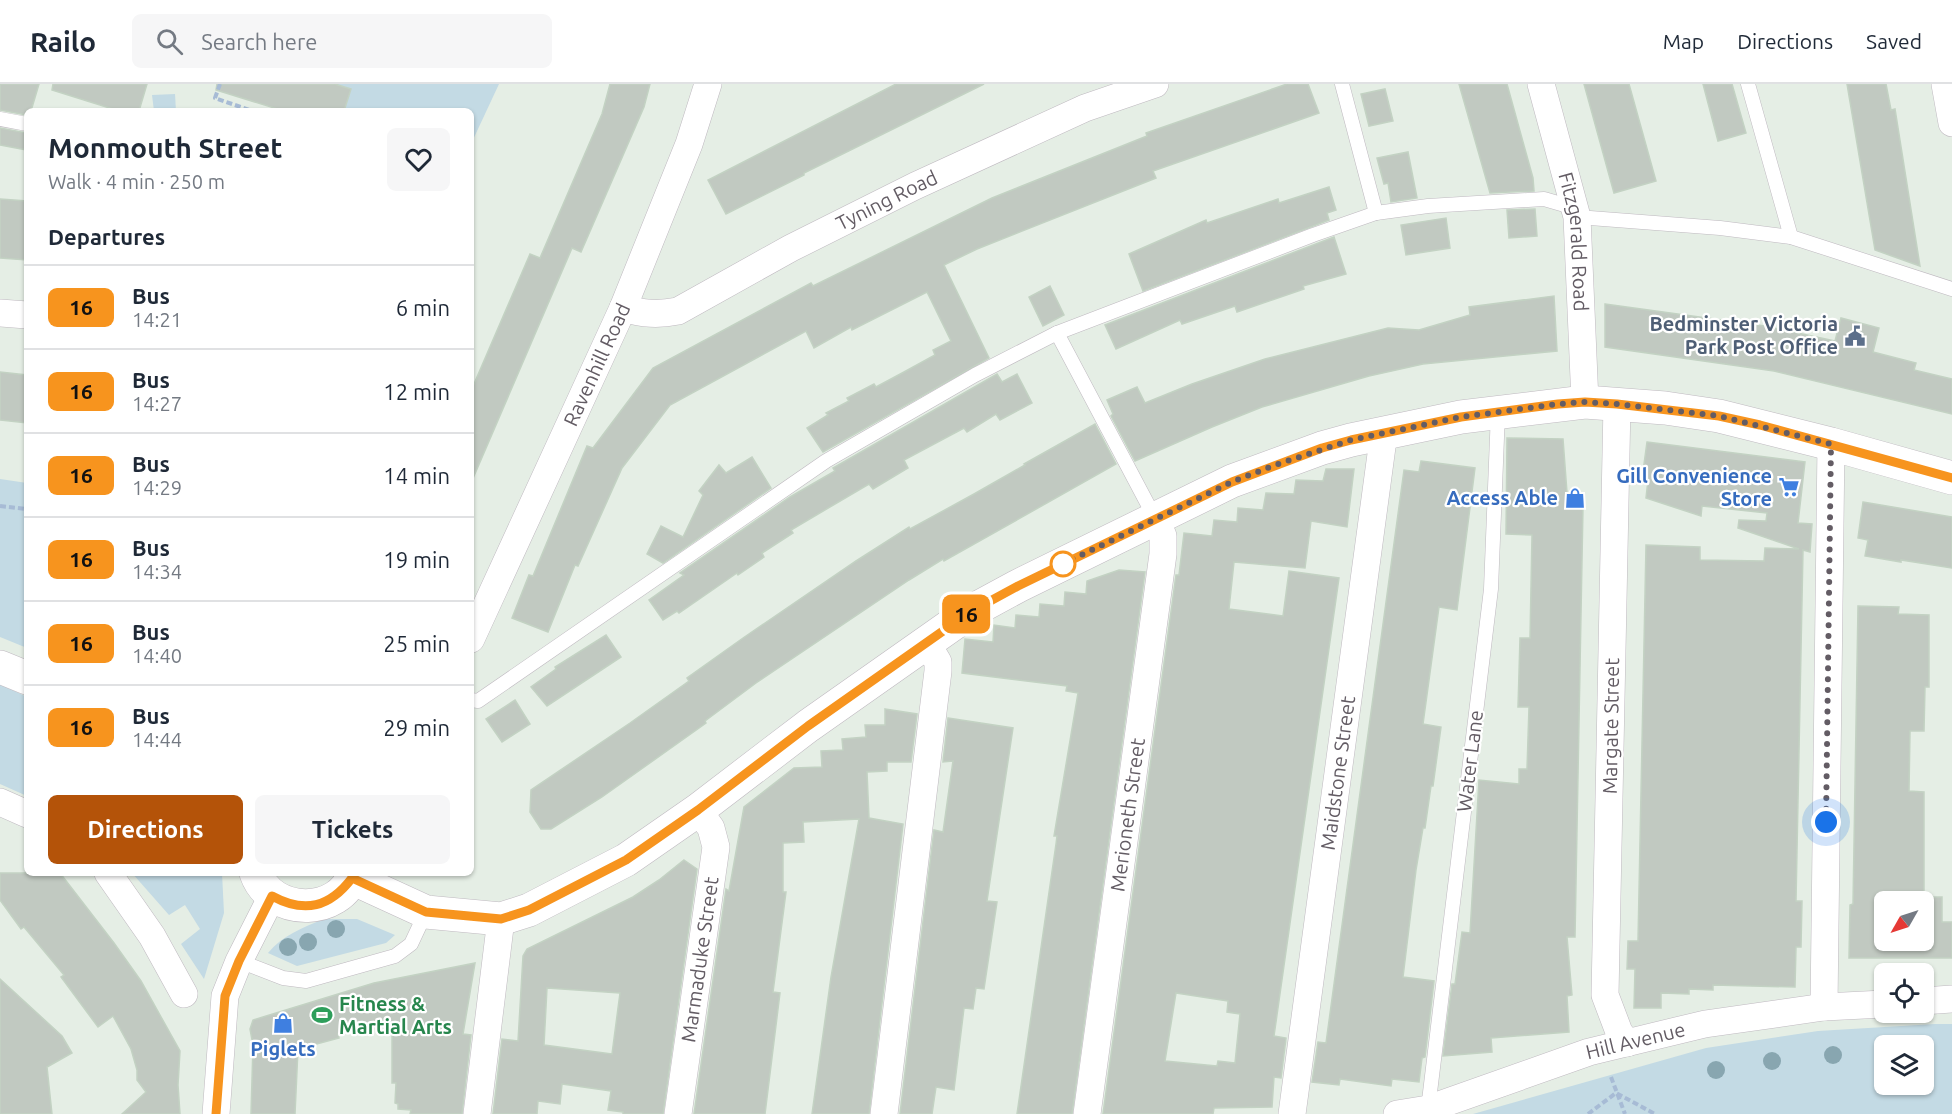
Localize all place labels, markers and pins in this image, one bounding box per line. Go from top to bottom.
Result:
place label: Bedminster Victoria Park Post Office [1649,312,1838,358]
public building icon: Bedminster Victoria Park Post Office [1843,324,1867,348]
place label: Gill Convenience Store [1616,464,1772,510]
supermarket icon: Gill Convenience Store [1777,475,1801,499]
place label: Access Able [1446,486,1558,509]
shop icon: Access Able [1563,486,1587,510]
unlabelled marker [1050,551,1076,577]
place label: Fitness & Martial Arts [339,992,452,1038]
sports icon: Fitness & Martial Arts [310,1003,334,1027]
shop icon: Piglets [271,1011,295,1035]
place label: Piglets [250,1037,316,1060]

